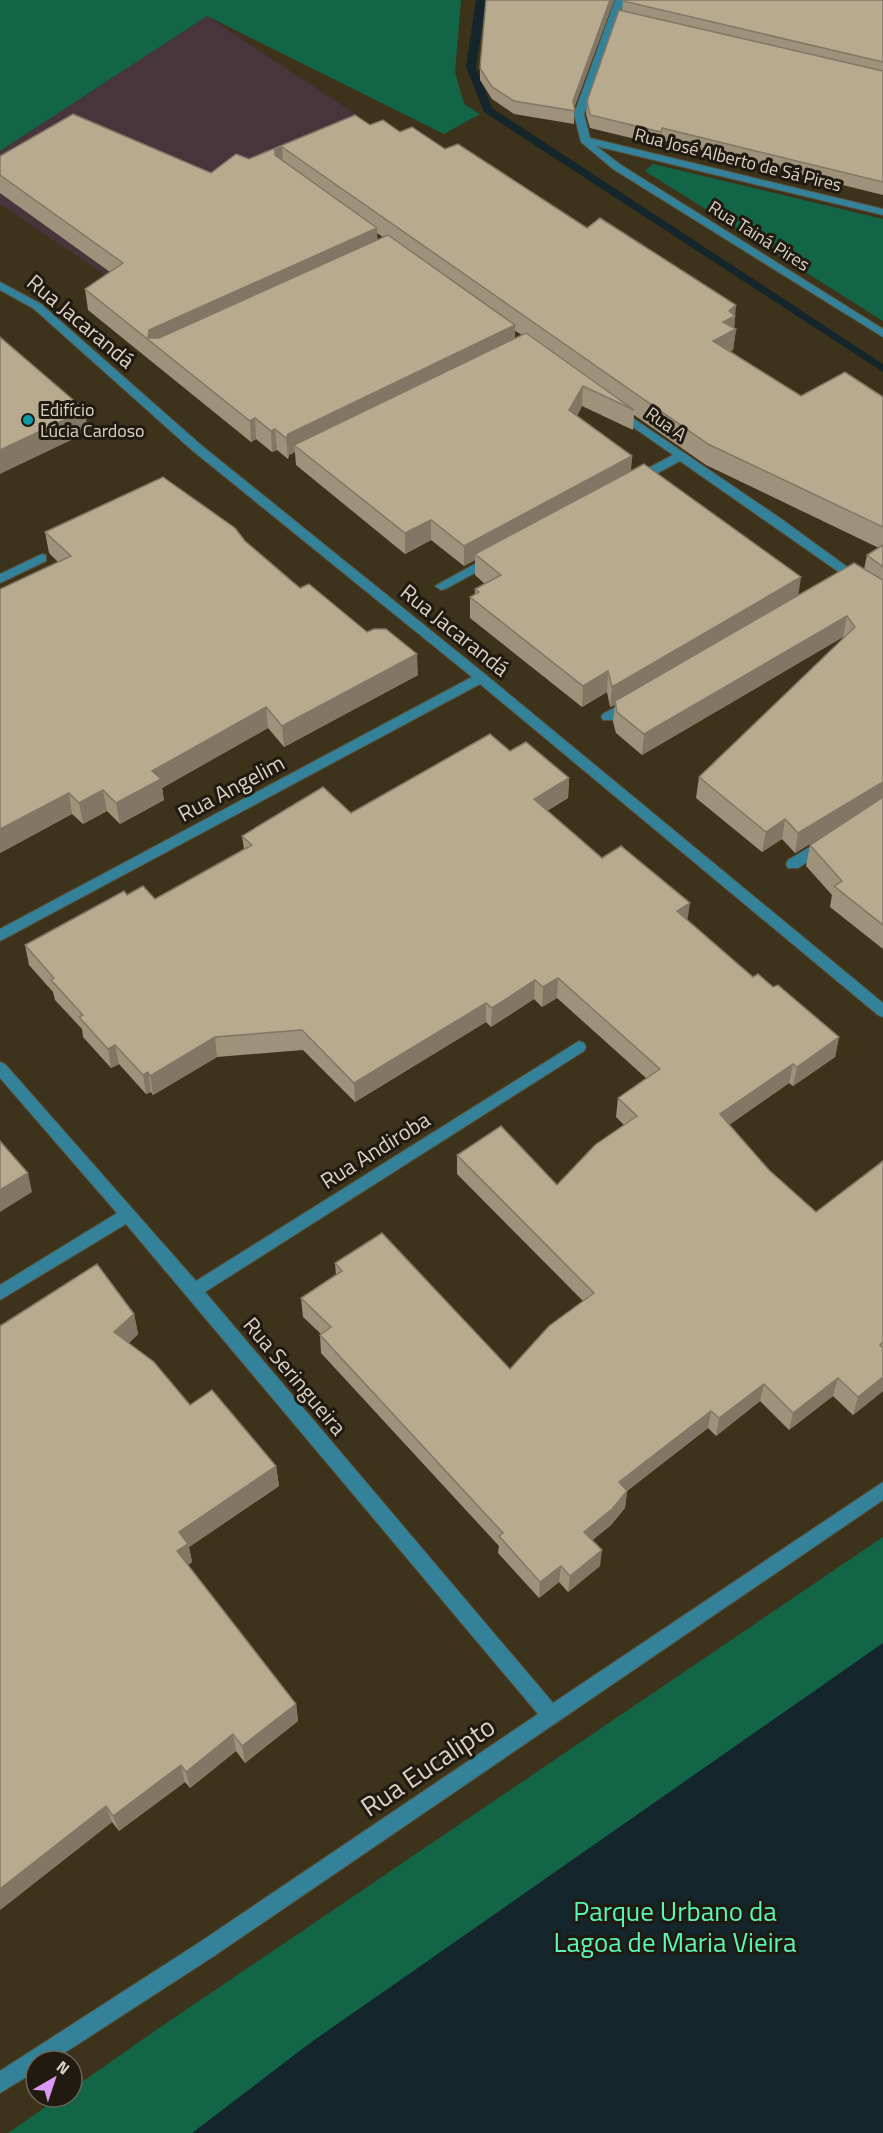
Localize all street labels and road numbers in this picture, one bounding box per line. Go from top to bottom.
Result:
street label: Rua José Alberto de Sá Pires [632,121,844,198]
street label: Rua Tainá Pires [703,194,815,278]
street label: Rua Jacarandá [19,266,143,376]
street label: Rua A [640,400,692,448]
street label: Rua Jacarandá [393,575,517,685]
street label: Rua Angelim [172,746,290,830]
street label: Rua Andiroba [313,1103,437,1197]
street label: Rua Seringueira [235,1309,355,1443]
street label: Rua Eucalipto [352,1705,503,1826]

